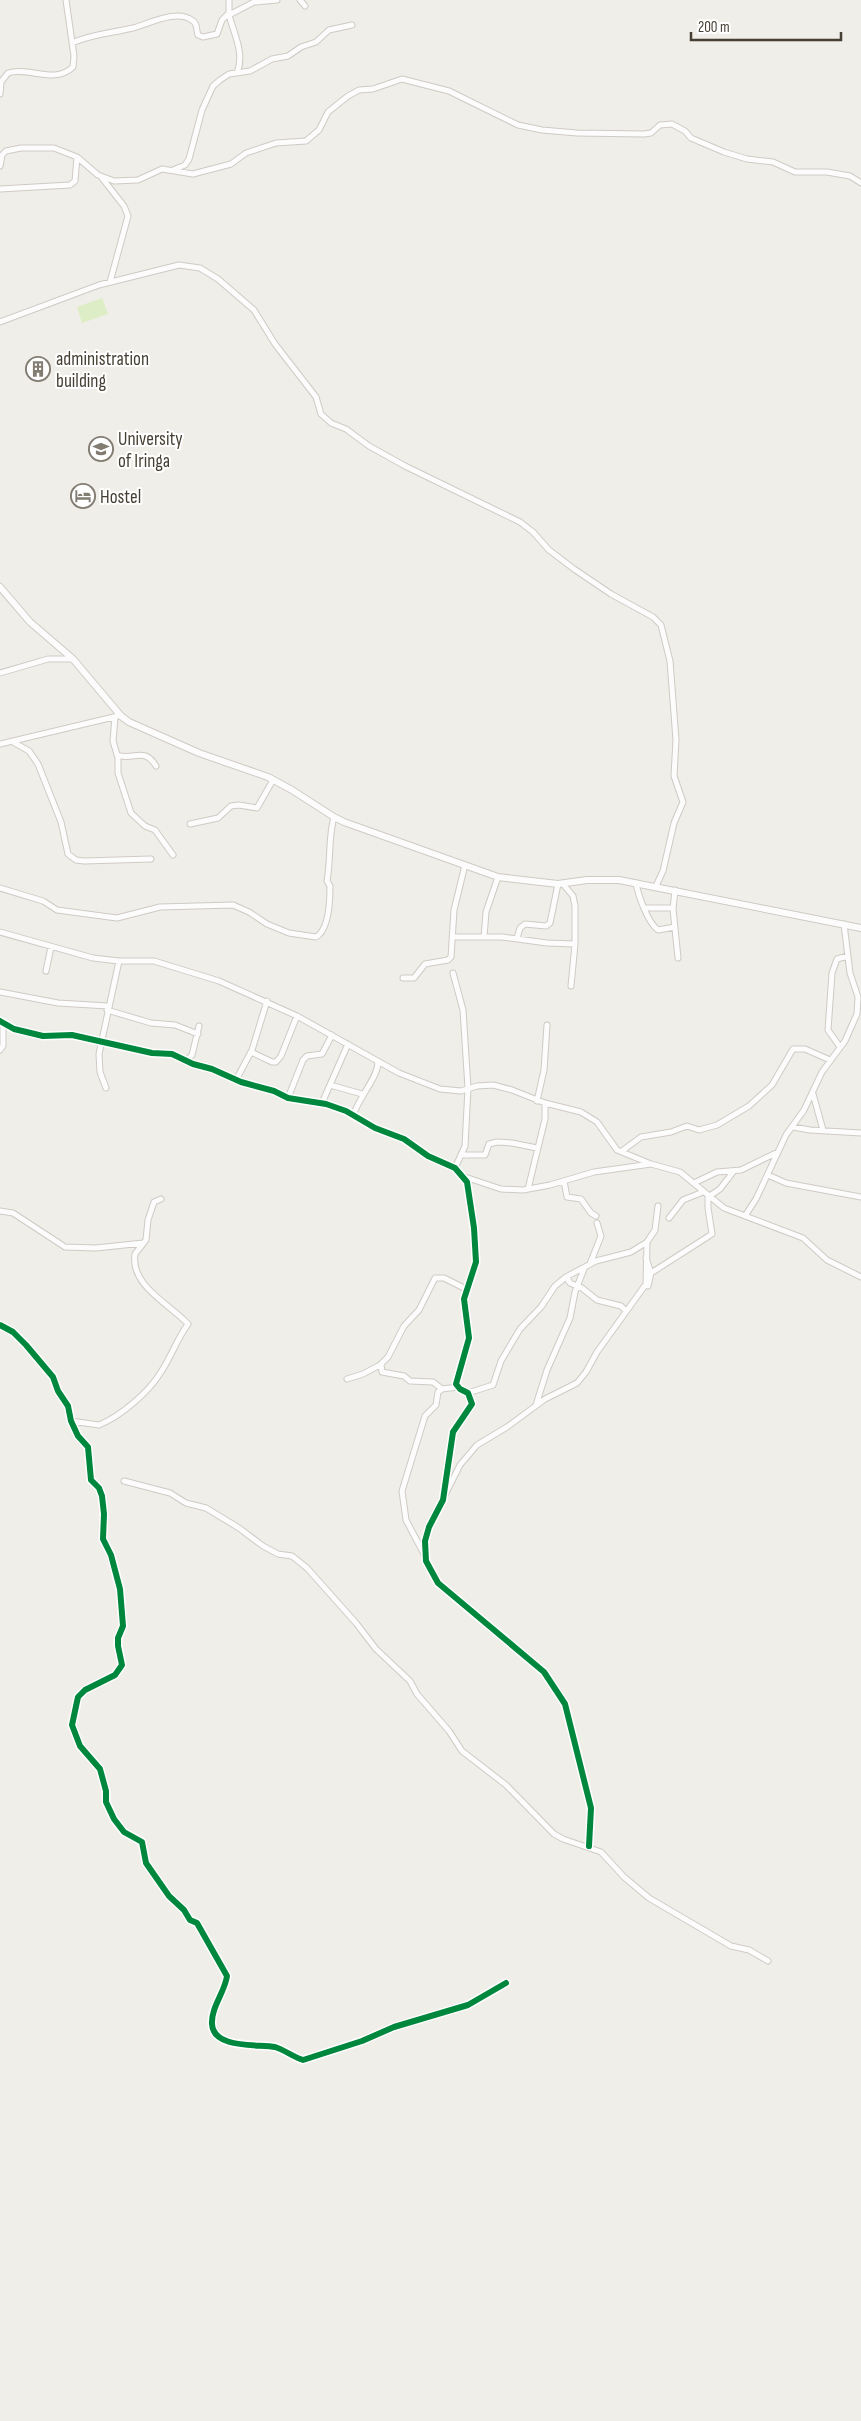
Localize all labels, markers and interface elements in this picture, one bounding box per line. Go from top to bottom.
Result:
scale bar [691,10,841,42]
text: 200 m [698,18,730,37]
place label: administration building [56,348,149,393]
building icon: administration building [25,356,51,382]
place label: University of Iringa [118,428,183,473]
school or university icon: University of Iringa [88,436,114,462]
hotel icon: Hostel [70,483,96,509]
place label: Hostel [100,486,141,509]

